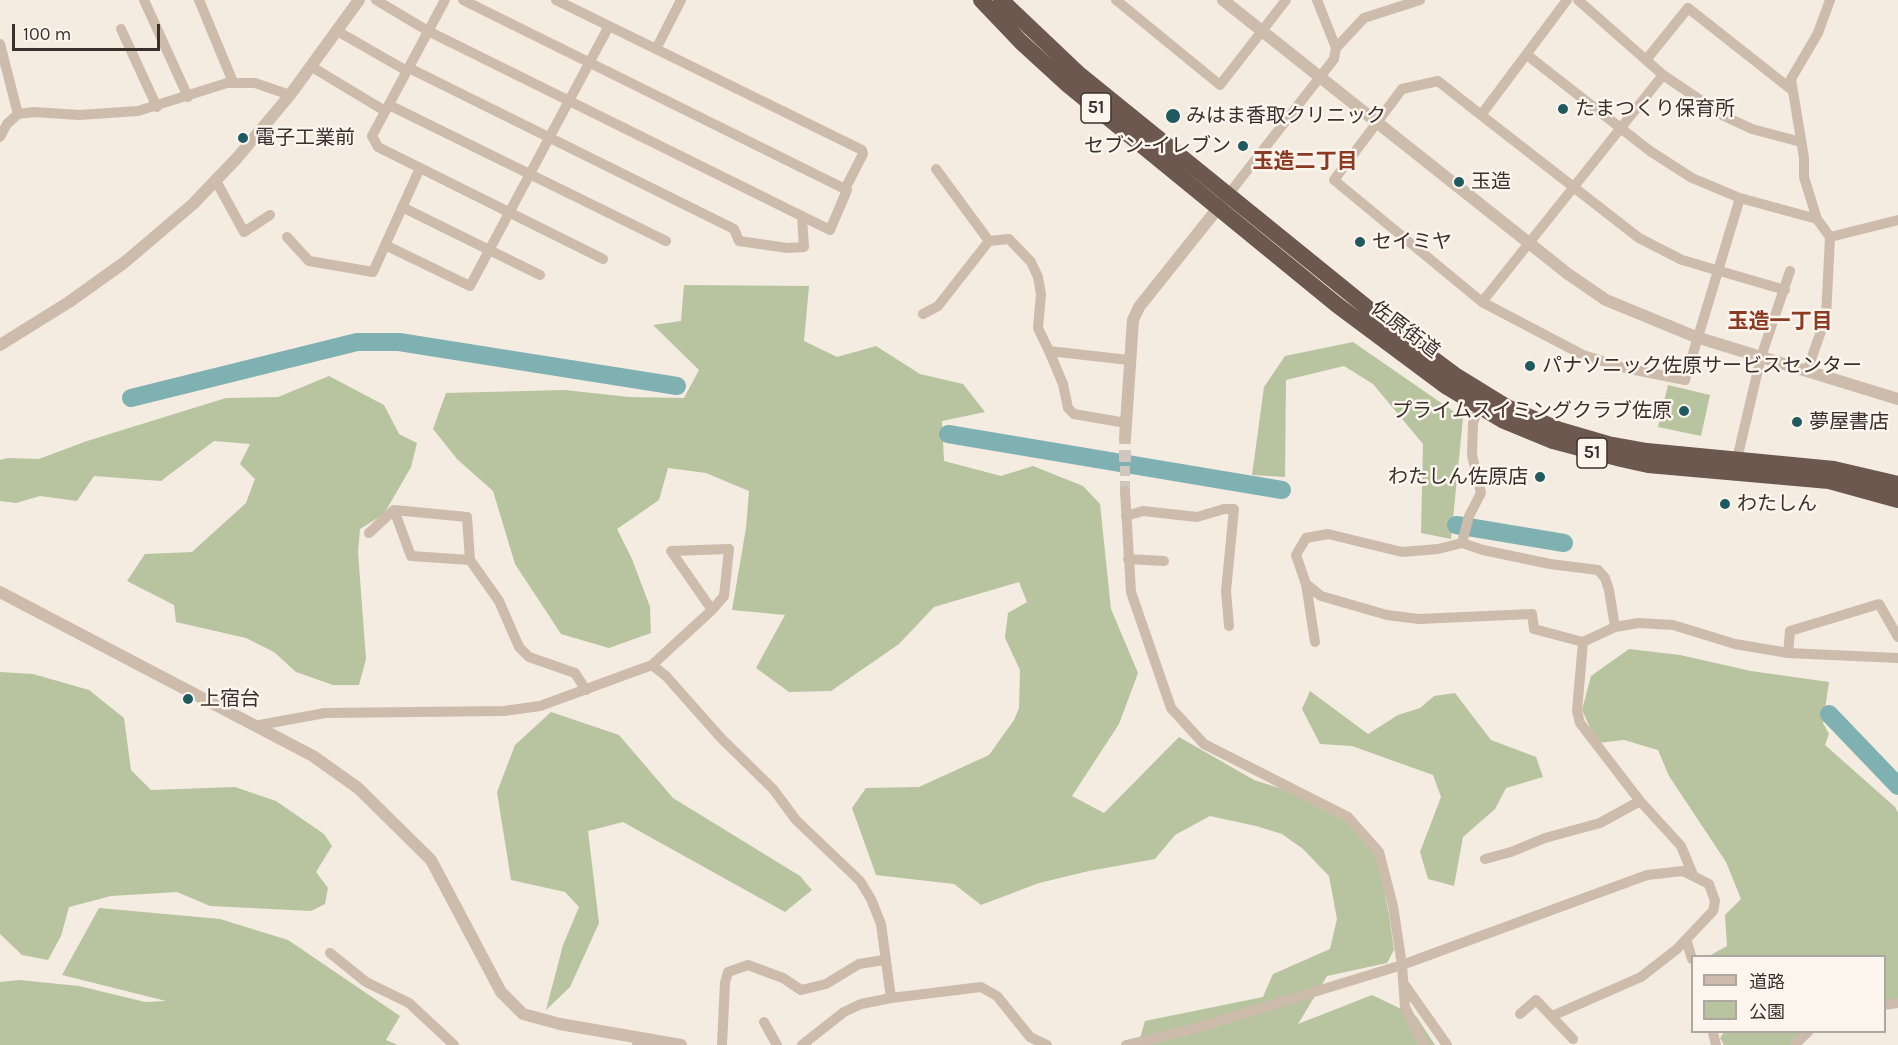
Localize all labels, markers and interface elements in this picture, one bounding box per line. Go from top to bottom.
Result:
scale bar [15,12,164,50]
text: 100 m [23,23,71,45]
road number: 51 [1081,93,1111,123]
place label: たまつくり保育所 [1575,97,1735,121]
marker: たまつくり保育所 [1556,102,1570,116]
place label: みはま香取クリニック [1186,104,1386,128]
marker: みはま香取クリニック [1164,107,1182,125]
place label: 電子工業前 [255,126,355,150]
marker: 電子工業前 [236,131,250,145]
place label: セブン-イレブン [1084,134,1231,158]
marker: セブン-イレブン [1236,139,1250,153]
district label: 玉造二丁目 [1253,149,1357,175]
place label: 玉造 [1471,170,1511,194]
marker: 玉造 [1452,175,1466,189]
place label: セイミヤ [1372,230,1452,254]
marker: セイミヤ [1353,235,1367,249]
street label: 佐原街道 [1366,296,1444,364]
district label: 玉造一丁目 [1728,309,1832,335]
place label: パナソニック佐原サービスセンター [1542,354,1862,378]
marker: パナソニック佐原サービスセンター [1523,359,1537,373]
place label: プライムスイミングクラブ佐原 [1392,399,1672,423]
marker: プライムスイミングクラブ佐原 [1677,404,1691,418]
place label: 夢屋書店 [1809,410,1889,434]
marker: 夢屋書店 [1790,415,1804,429]
road number: 51 [1577,438,1607,468]
place label: わたしん佐原店 [1388,465,1528,489]
marker: わたしん佐原店 [1533,470,1547,484]
place label: わたしん [1737,492,1817,516]
marker: わたしん [1718,497,1732,511]
place label: 上宿台 [200,687,260,711]
marker: 上宿台 [181,692,195,706]
legend [1691,955,1886,1033]
text: 道路 [1749,971,1785,993]
text: 公園 [1749,1001,1785,1023]

